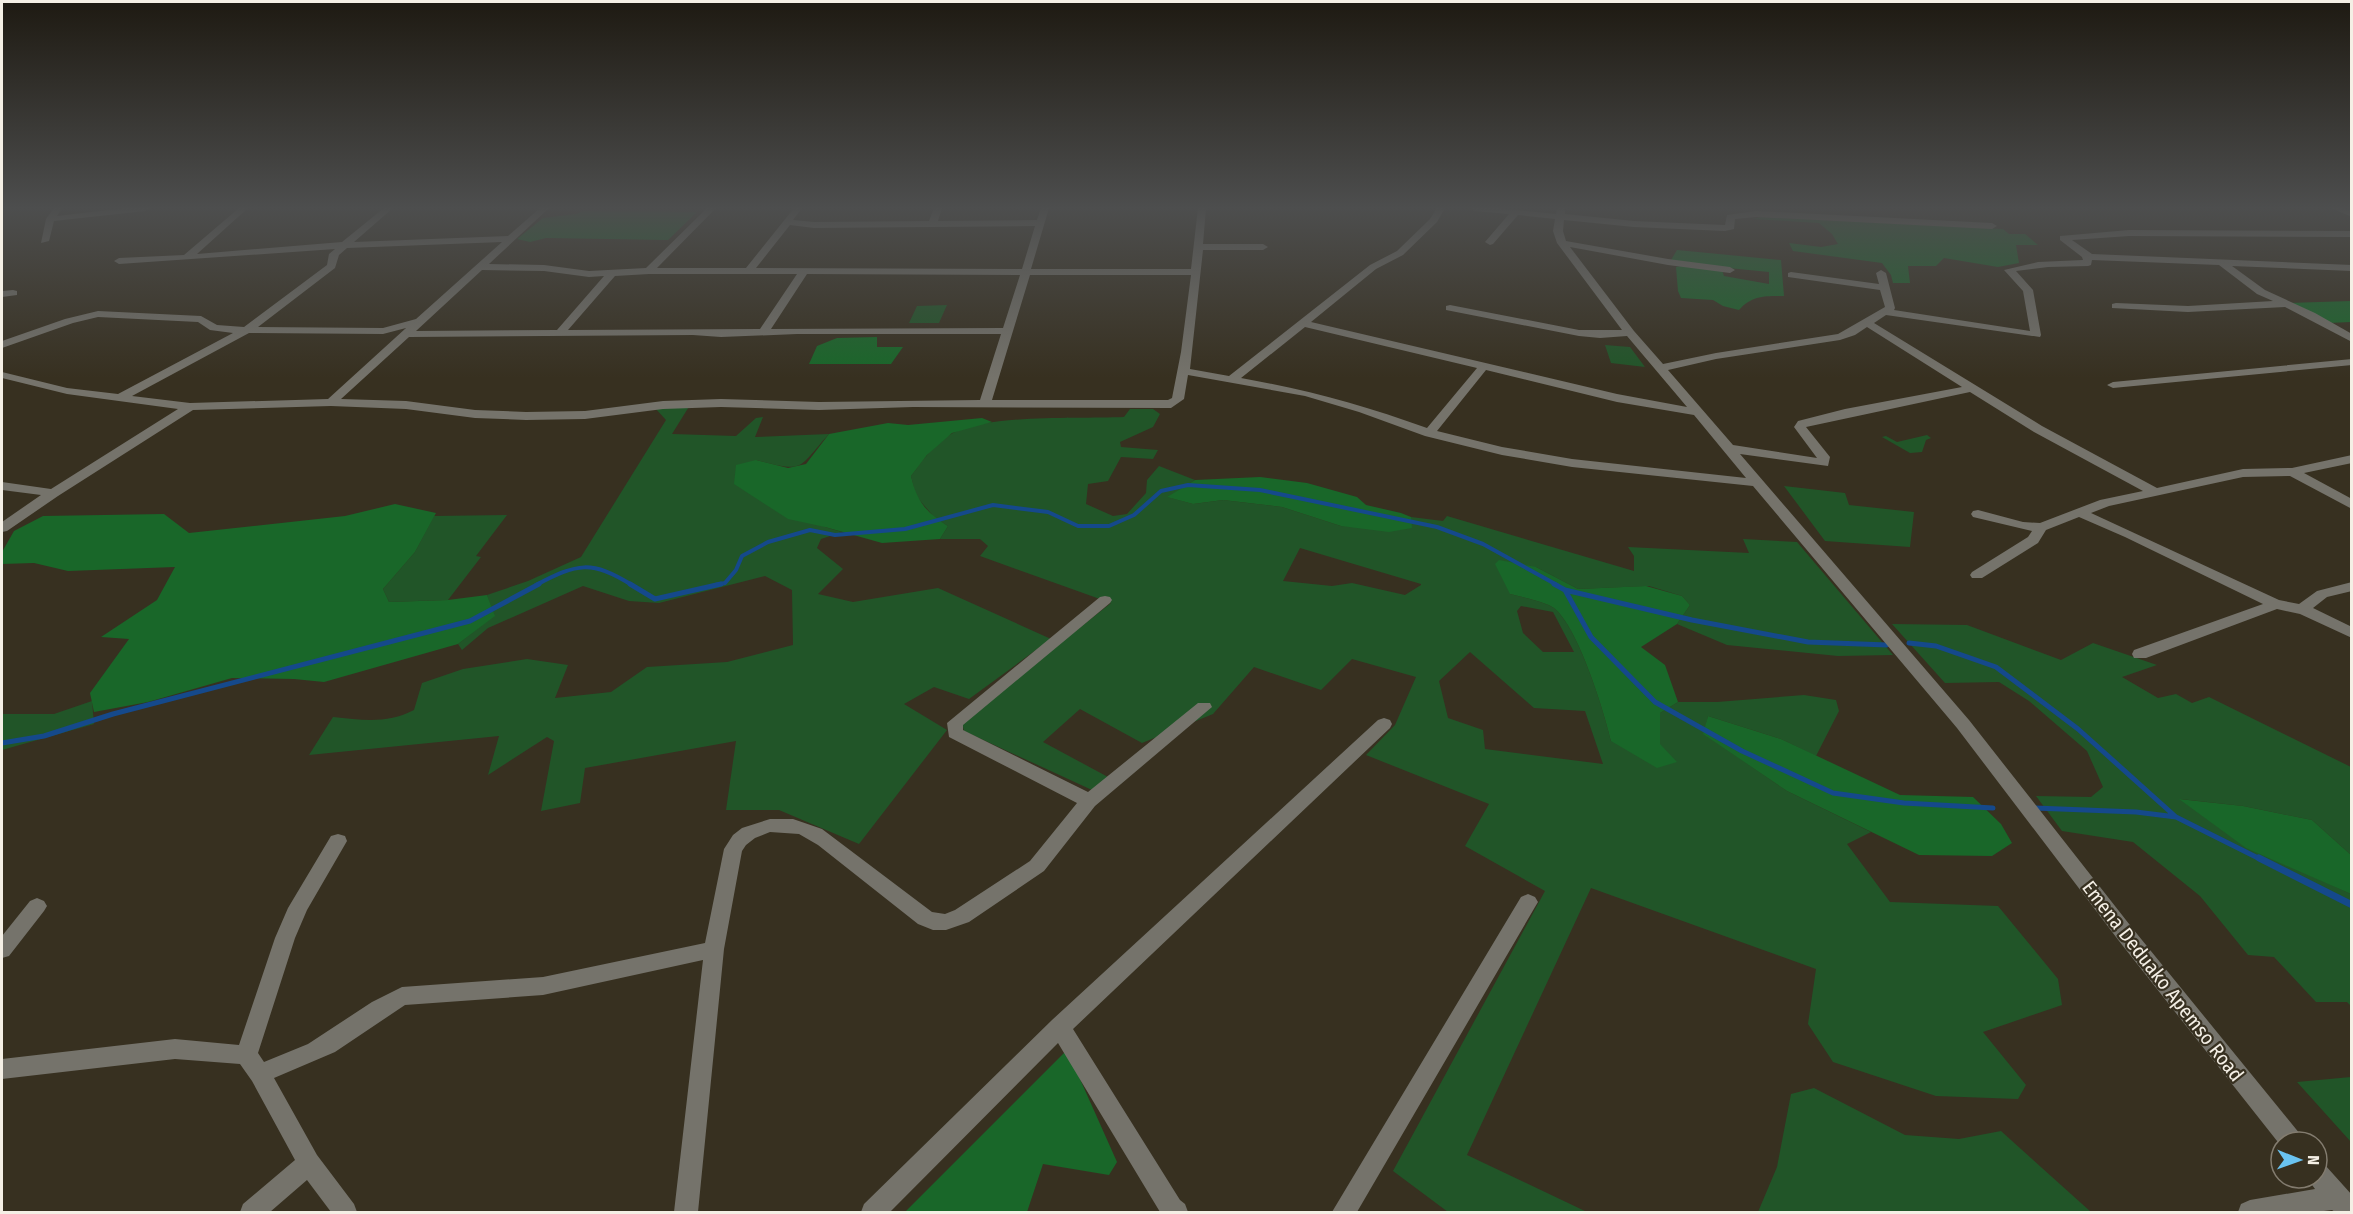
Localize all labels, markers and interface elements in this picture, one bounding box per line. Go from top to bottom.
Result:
street label: Emena Deduako Apemso Road [2077,876,2249,1086]
north arrow [2269,1130,2329,1190]
text: N [2304,1155,2323,1165]

